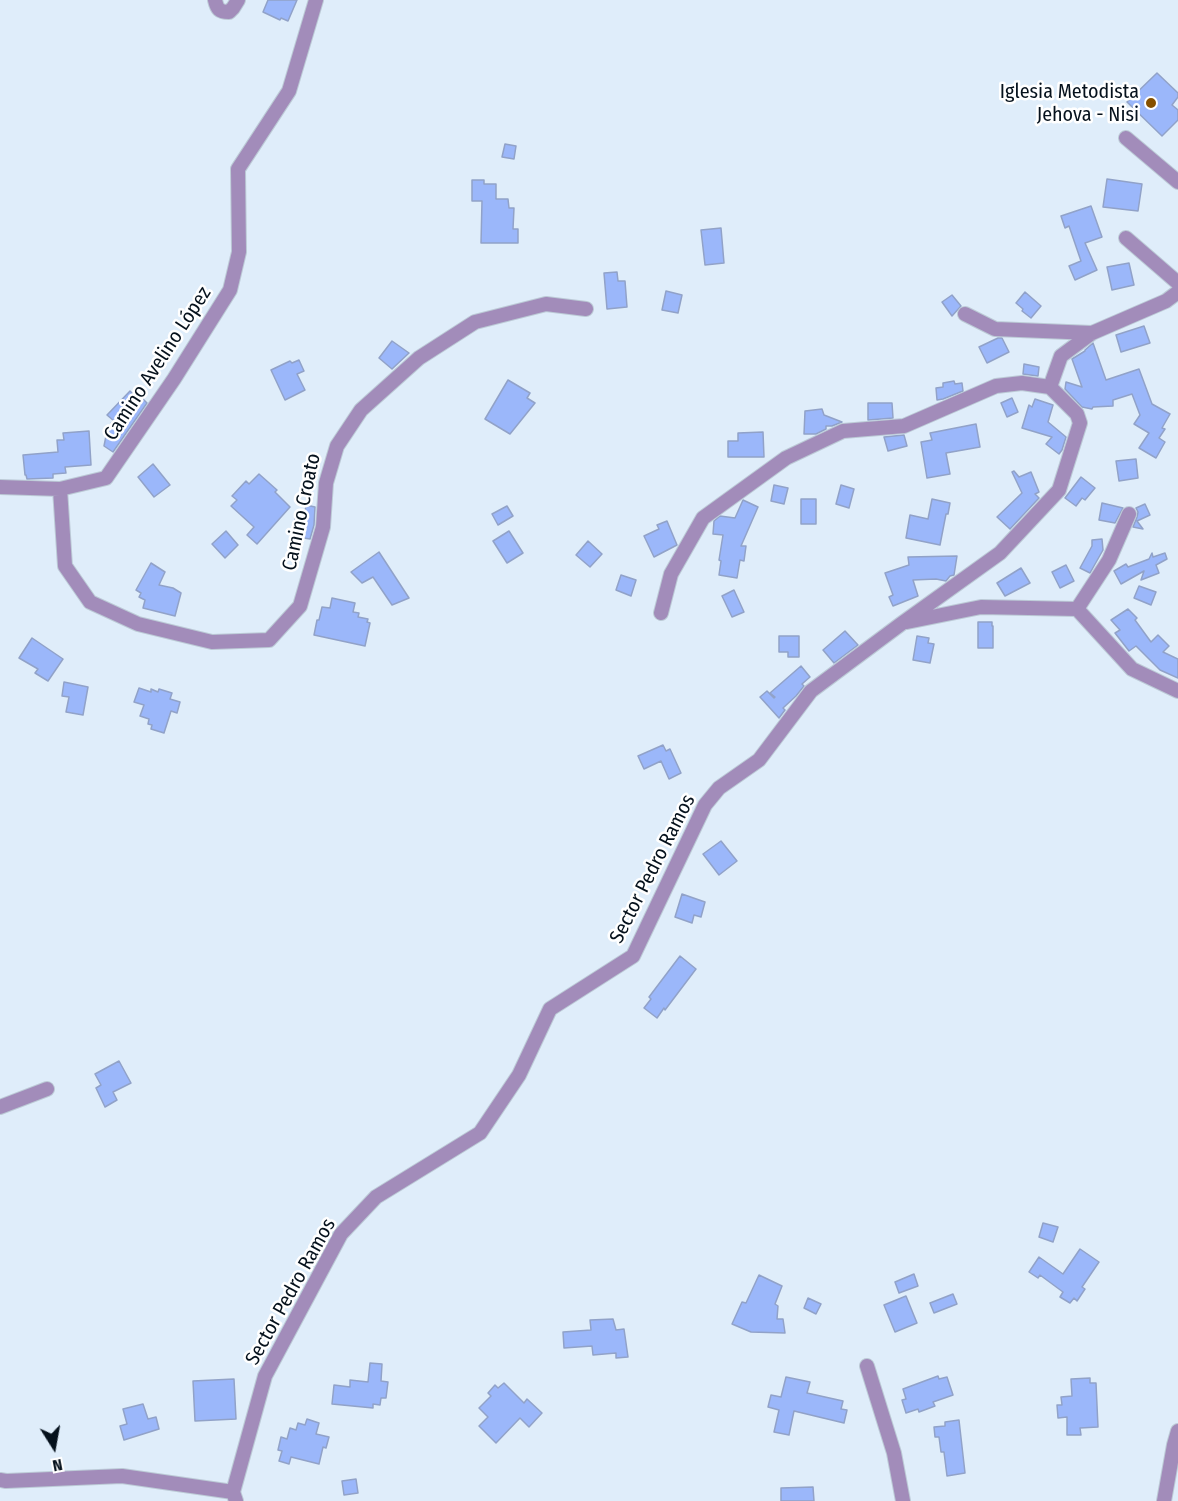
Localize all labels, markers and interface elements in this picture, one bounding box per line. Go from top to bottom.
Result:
place label: Iglesia Metodista Jehova - Nisi [1000,80,1139,127]
marker: Iglesia Metodista Jehova - Nisi [1144,96,1158,110]
street label: Camino Avelino López [99,283,217,445]
street label: Camino Croato [278,451,326,573]
street label: Sector Pedro Ramos [605,791,701,947]
street label: Sector Pedro Ramos [241,1215,341,1369]
north arrow [24,1417,84,1477]
text: N [51,1455,64,1475]

